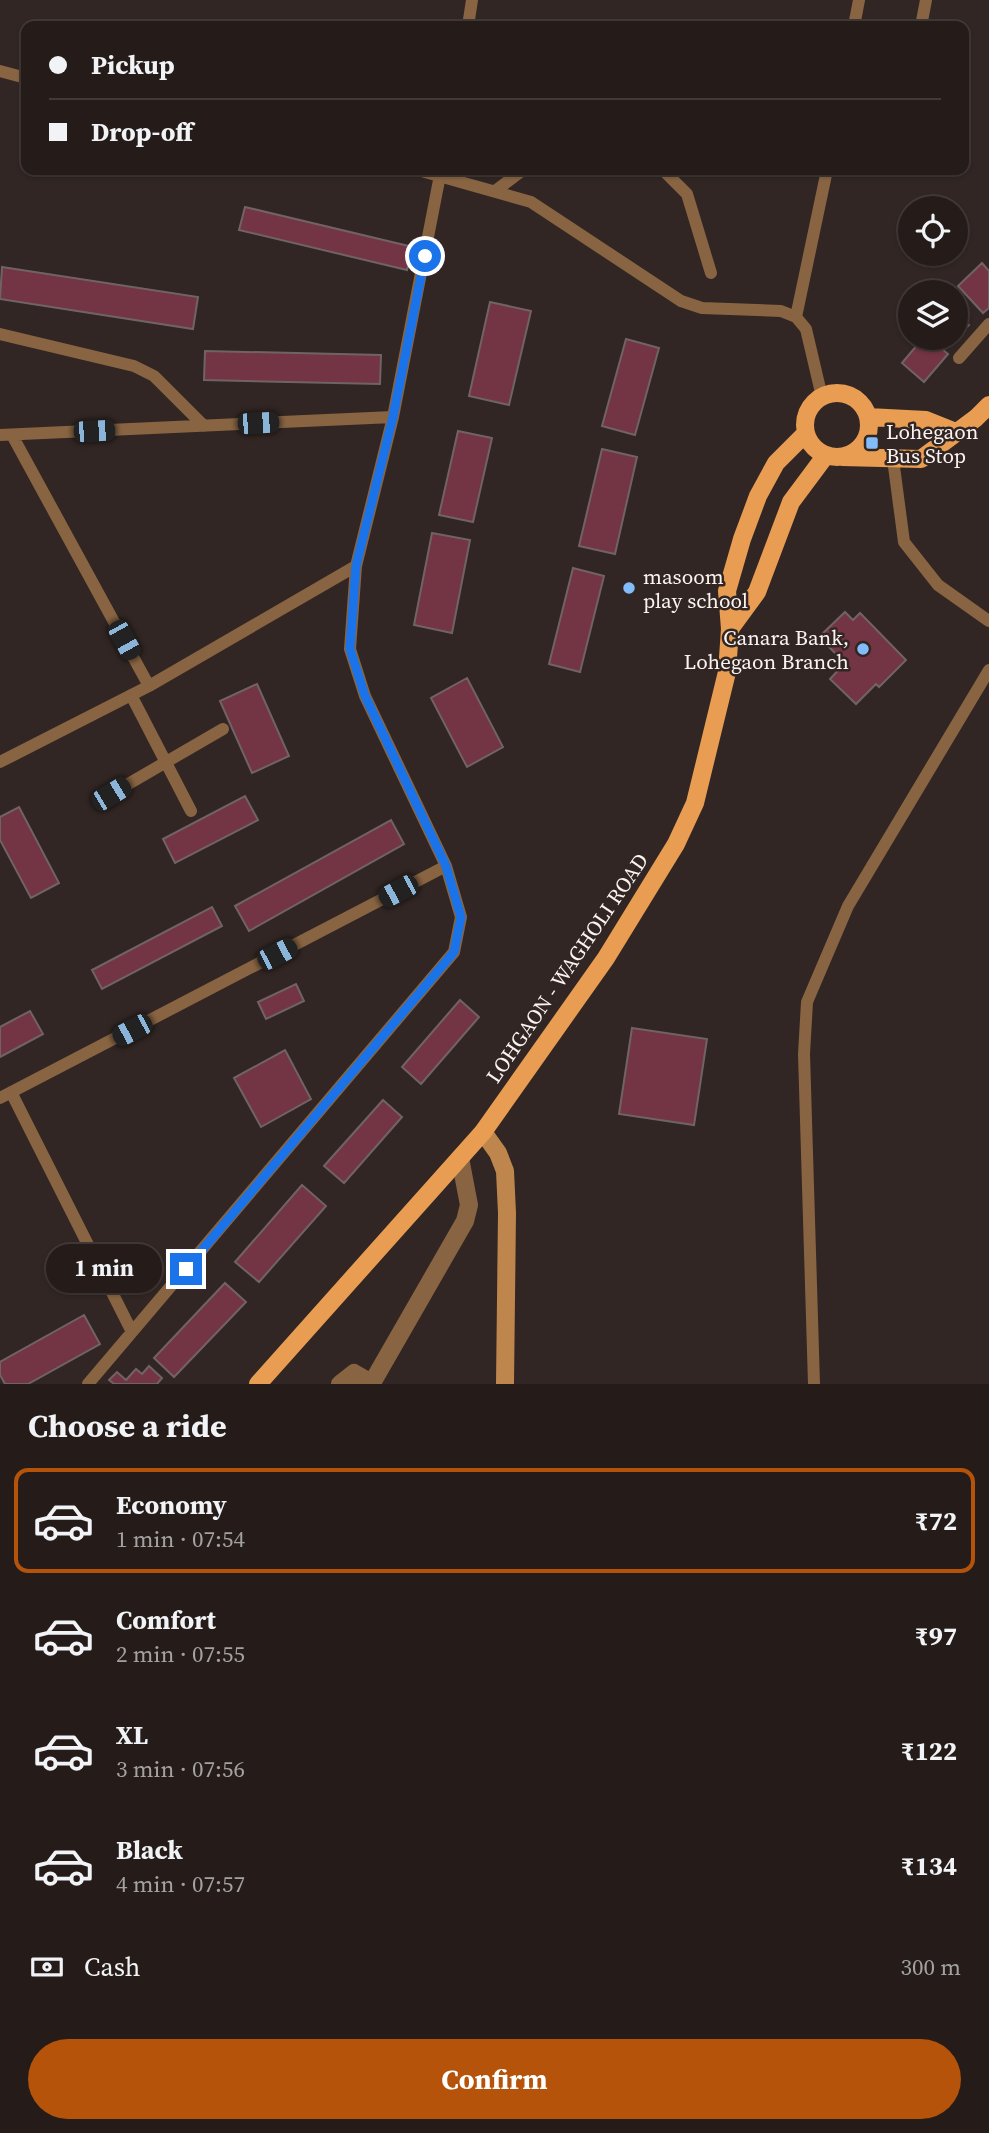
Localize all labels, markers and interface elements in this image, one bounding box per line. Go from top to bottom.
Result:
text: Pickup [91,47,175,83]
text: Drop-off [91,114,193,150]
map controls [898,196,968,350]
button: locate [898,196,968,266]
route start [409,240,441,272]
button: layers [898,280,968,350]
car [237,411,280,435]
place label: Lohegaon Bus Stop [886,417,979,470]
car [73,419,116,443]
marker: Lohegaon Bus Stop [864,435,880,451]
place label: masoom play school [643,562,748,615]
marker: masoom play school [621,580,637,596]
car [105,617,144,663]
place label: Canara Bank, Lohegaon Branch [684,623,849,676]
marker: Canara Bank, Lohegaon Branch [855,641,871,657]
car [88,774,135,814]
street label: LOHGAON - WAGHOLI ROAD [479,847,655,1089]
car [375,872,422,910]
car [254,935,301,973]
car [109,1011,156,1049]
callout: 1 min [46,1244,162,1294]
text: 1 min [74,1252,134,1284]
route end [170,1253,202,1285]
text: Choose a ride [28,1404,227,1448]
text: Economy [116,1487,227,1523]
icon: car [32,1489,95,1552]
text: ₹72 [915,1503,957,1539]
text: 1 min · 07:54 [116,1523,245,1555]
text: Comfort [116,1602,216,1638]
icon: car [32,1604,95,1667]
text: ₹97 [915,1618,957,1654]
text: 2 min · 07:55 [116,1638,245,1670]
text: XL [116,1717,148,1753]
icon: car [32,1719,95,1782]
text: ₹122 [901,1733,957,1769]
text: 3 min · 07:56 [116,1753,245,1785]
text: Black [116,1832,183,1868]
icon: car [32,1834,95,1897]
text: ₹134 [901,1848,957,1884]
text: 4 min · 07:57 [116,1868,245,1900]
icon: cash [28,1948,66,1986]
text: Cash [84,1949,140,1985]
text: 300 m [900,1951,961,1983]
button: Confirm [28,2039,961,2119]

